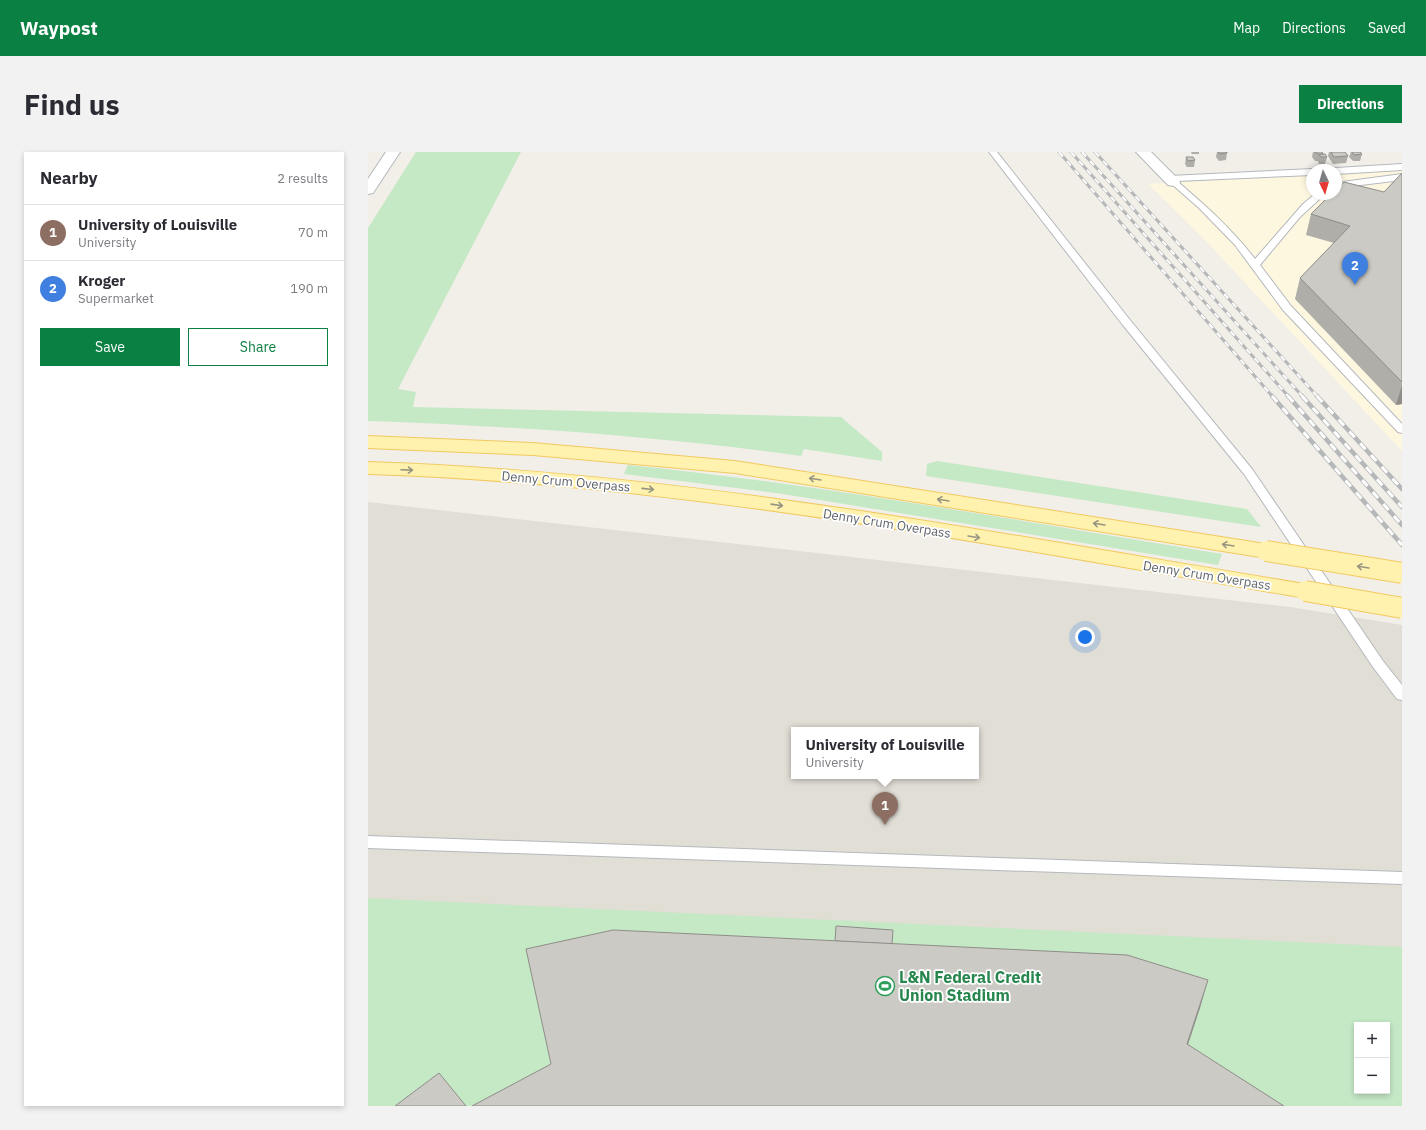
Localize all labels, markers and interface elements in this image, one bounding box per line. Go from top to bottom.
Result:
text: Waypost [20,16,98,40]
text: Map [1233,19,1260,37]
text: Directions [1282,19,1346,37]
text: Saved [1368,19,1406,37]
button: Directions [1299,85,1402,123]
text: Find us [24,86,120,123]
north arrow [1306,164,1342,200]
text: Nearby [40,167,98,189]
text: 2 results [277,170,328,187]
text: University of Louisville [78,215,237,234]
text: 1 [49,224,57,241]
text: 70 m [298,224,328,241]
text: University [78,234,136,251]
pin: 2 [1342,252,1368,285]
text: Kroger [78,271,125,290]
text: 2 [49,280,57,297]
text: 190 m [290,280,328,297]
text: Supermarket [78,290,154,307]
button: Save [40,328,180,366]
button: Share [188,328,328,366]
one-way arrow [400,466,413,473]
street label: Denny Crum Overpass [501,467,631,496]
one-way arrow [809,475,822,483]
one-way arrow [641,485,654,492]
one-way arrow [937,496,950,504]
one-way arrow [770,501,783,509]
street label: Denny Crum Overpass [822,505,952,542]
one-way arrow [1093,520,1106,528]
one-way arrow [968,533,981,541]
one-way arrow [1222,541,1235,549]
street label: Denny Crum Overpass [1142,557,1272,594]
one-way arrow [1357,563,1370,571]
your location [1075,627,1095,647]
popup [791,727,979,779]
text: University of Louisville [805,735,965,754]
text: University [805,754,864,771]
pin: 1 [872,792,898,825]
place label: L&N Federal Credit Union Stadium [899,967,1041,1005]
sports icon: L&N Federal Credit Union Stadium [874,975,896,997]
map controls [1354,1022,1390,1094]
button: + [1354,1022,1390,1058]
button: − [1354,1058,1390,1094]

